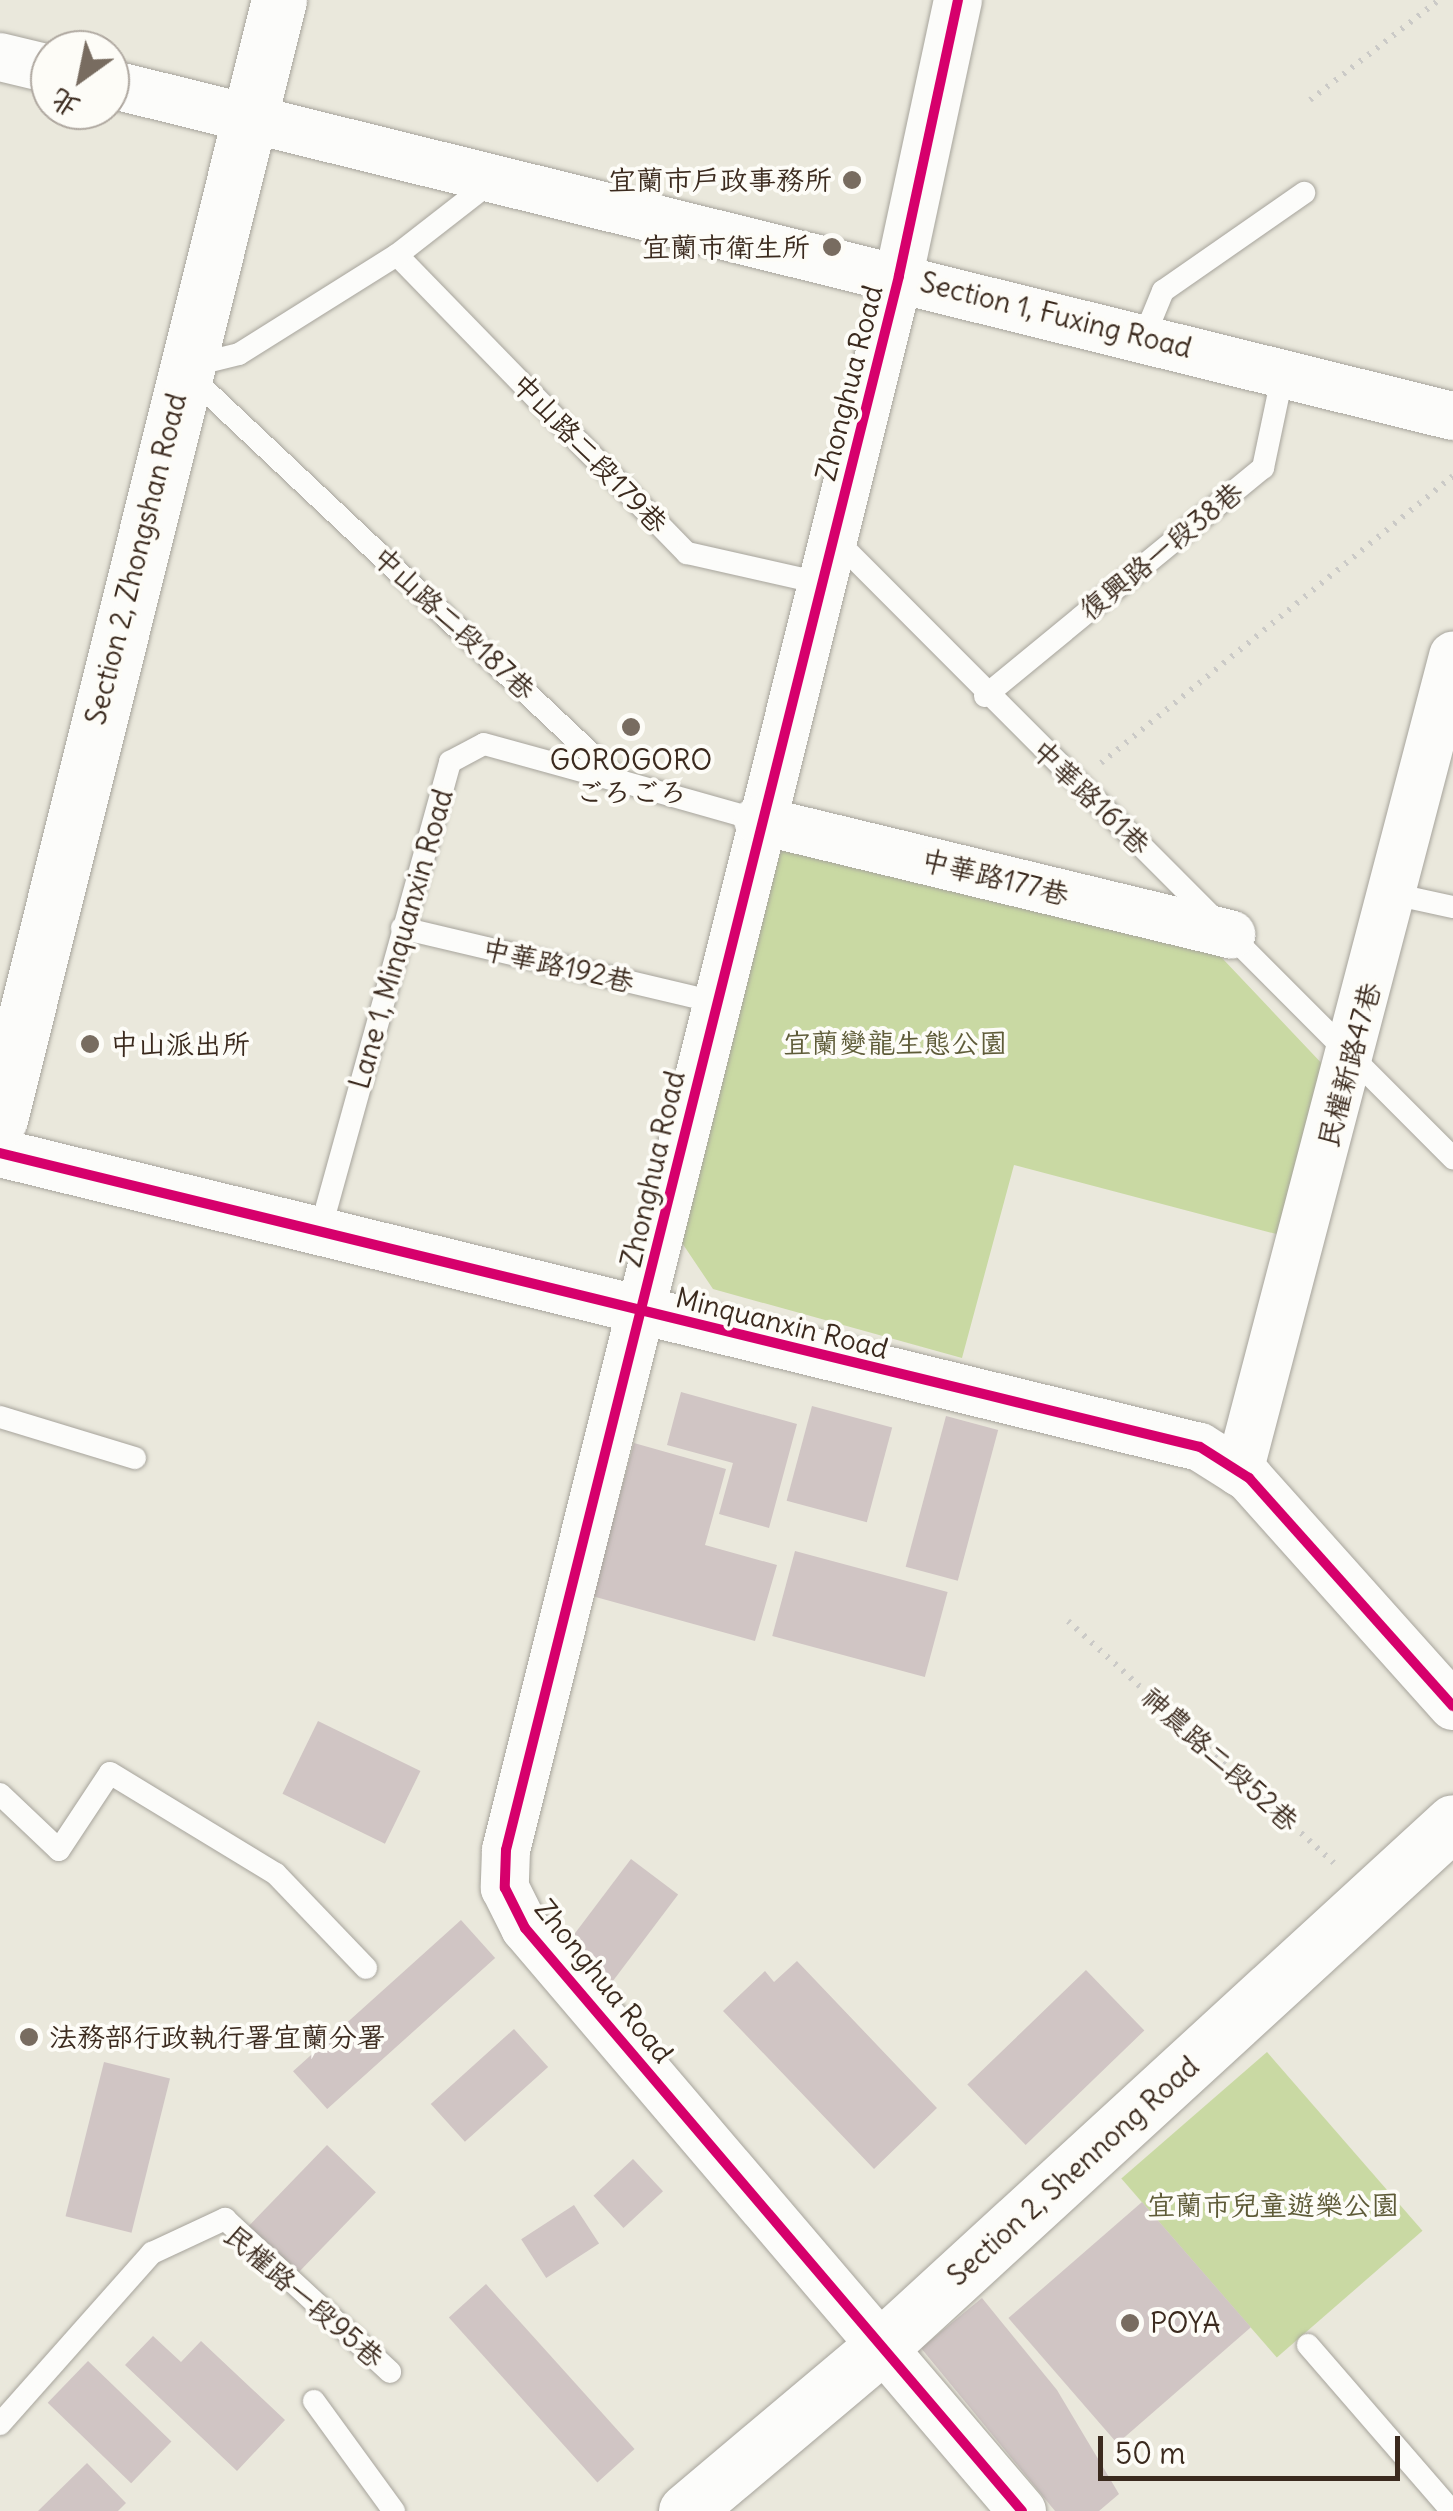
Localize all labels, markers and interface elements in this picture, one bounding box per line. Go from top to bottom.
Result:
north arrow [30,30,130,130]
text: 北 [43,81,86,126]
place label: 宜蘭市戶政事務所 [608,163,832,197]
marker: 宜蘭市戶政事務所 [841,169,863,191]
place label: 宜蘭市衛生所 [642,230,810,264]
marker: 宜蘭市衛生所 [819,234,845,260]
street label: Section 1, Fuxing Road [917,265,1195,365]
street label: Zhonghua Road [808,282,890,484]
street label: 中山路二段179巷 [505,366,675,540]
street label: Section 2, Zhongshan Road [79,390,193,728]
street label: 復興路一段38巷 [1073,475,1249,627]
street label: 中山路二段187巷 [366,539,542,707]
marker: GOROGORO ごろごろ [620,716,642,738]
street label: 中華路161巷 [1025,733,1157,861]
place label: GOROGORO ごろごろ [550,743,712,809]
street label: Lane 1, Minquanxin Road [342,785,460,1093]
street label: 中華路177巷 [918,842,1072,912]
street label: 中華路192巷 [479,931,637,999]
street label: 民權新路47巷 [1311,979,1387,1151]
park label: 宜蘭變龍生態公園 [783,1026,1007,1060]
place label: 中山派出所 [110,1027,250,1061]
marker: 中山派出所 [79,1033,101,1055]
street label: Zhonghua Road [614,1068,692,1270]
street label: Minquanxin Road [672,1280,892,1366]
street label: 神農路二段52巷 [1135,1680,1305,1838]
street label: Zhonghua Road [528,1893,680,2069]
place label: 法務部行政執行署宜蘭分署 [49,2020,385,2054]
marker: 法務部行政執行署宜蘭分署 [18,2026,40,2048]
street label: Section 2, Shennong Road [941,2049,1205,2293]
park label: 宜蘭市兒童遊樂公園 [1147,2188,1399,2222]
street label: 民權路一段95巷 [217,2218,391,2374]
place label: POYA [1150,2306,1220,2340]
marker: POYA [1119,2312,1141,2334]
scale bar [1103,2416,1406,2478]
text: 50 m [1115,2434,1185,2472]

